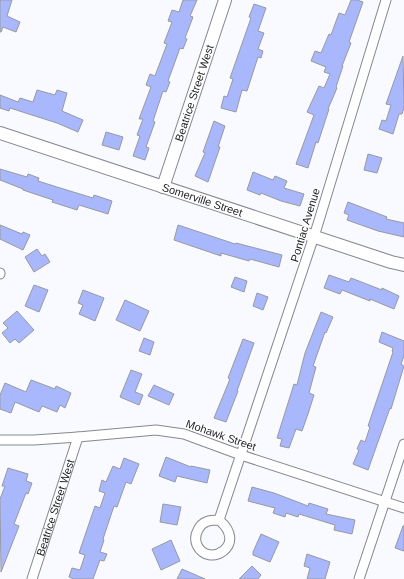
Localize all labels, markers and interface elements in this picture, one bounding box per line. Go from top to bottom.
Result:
street label: Beatrice Street West [173,43,216,143]
street label: Somerville Street [161,181,244,219]
street label: Pontiac Avenue [288,187,322,263]
street label: Mohawk Street [184,417,258,453]
street label: Beatrice Street West [34,458,76,557]

